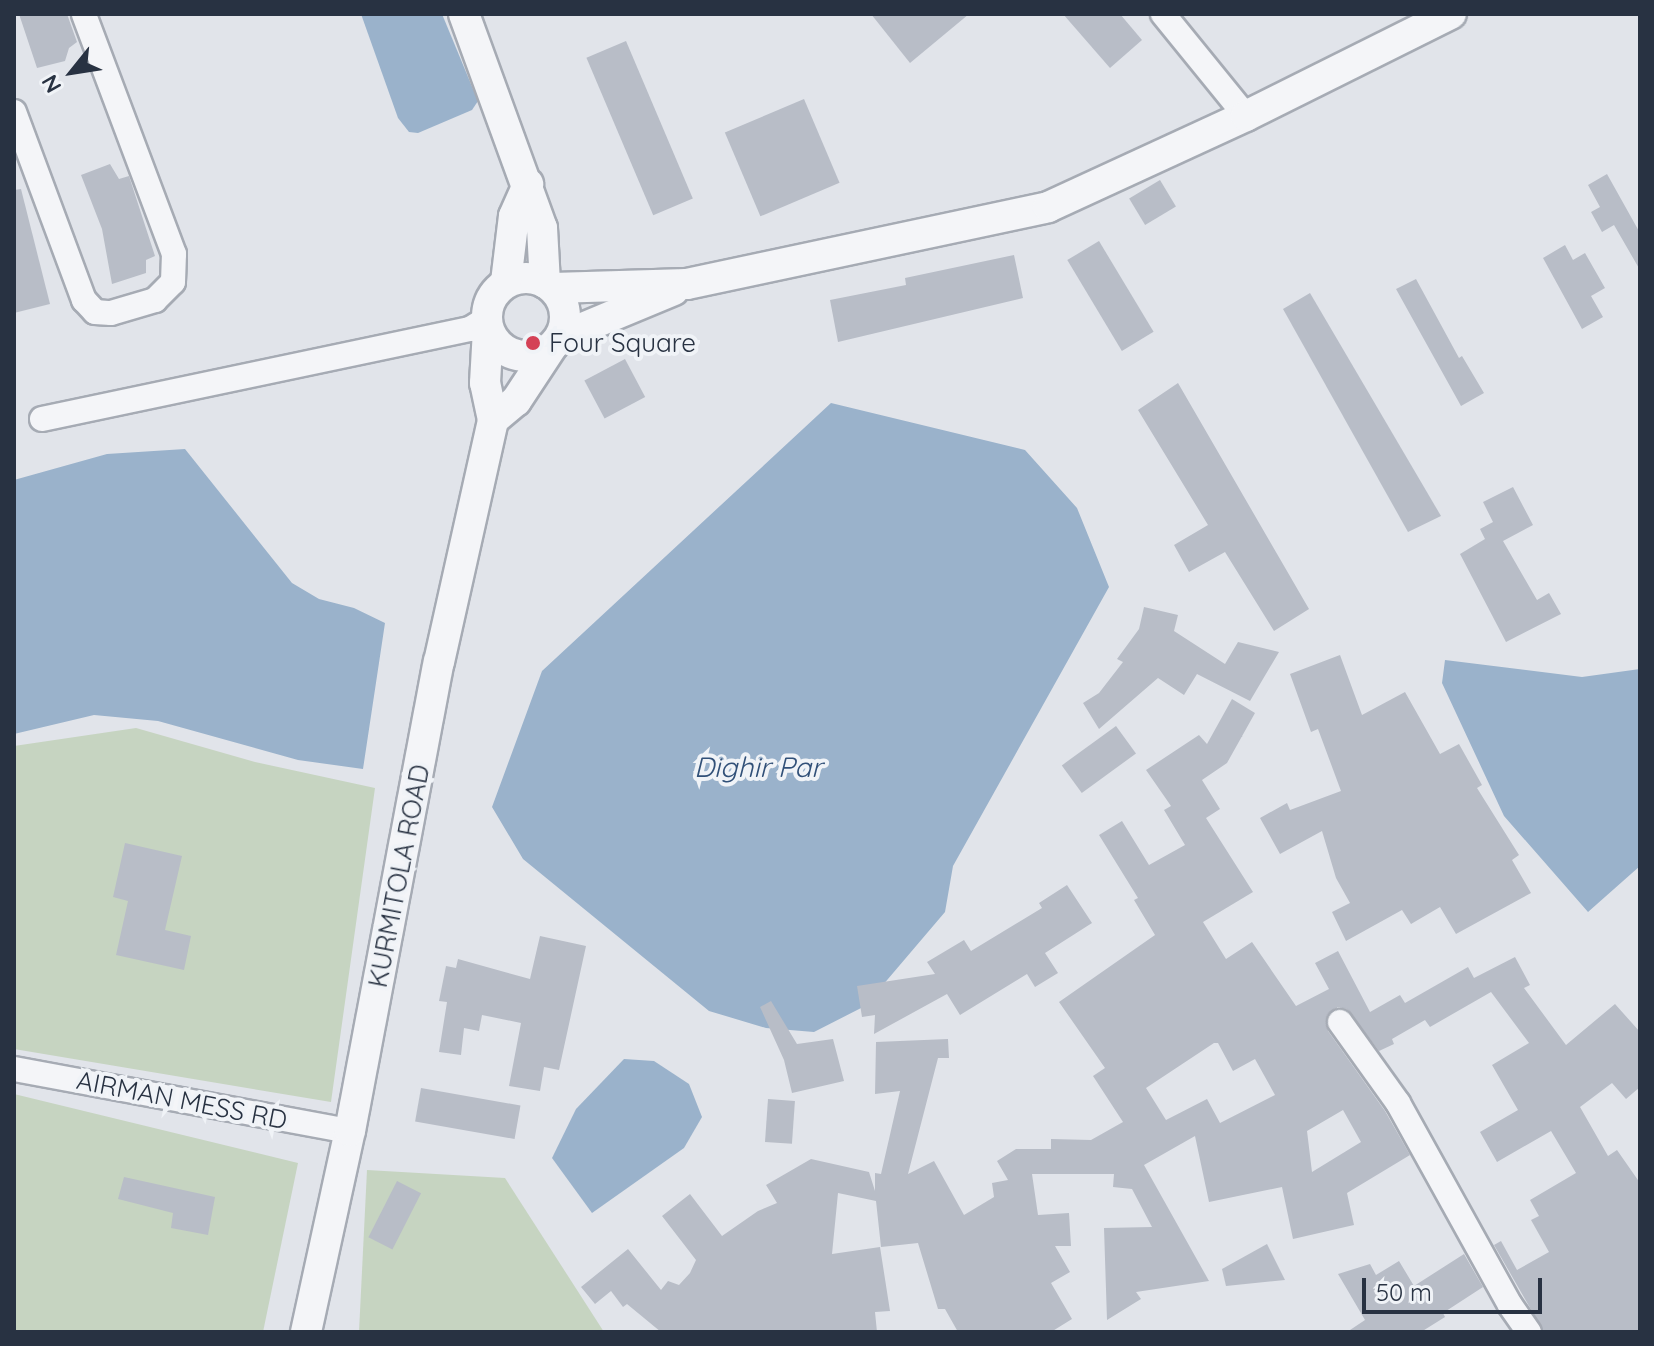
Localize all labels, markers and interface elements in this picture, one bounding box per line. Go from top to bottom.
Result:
north arrow [32,32,112,112]
text: N [35,70,67,98]
place label: Four Square [549,327,696,359]
marker: Four Square [524,334,542,352]
water label: Dighir Par [694,750,822,784]
street label: KURMITOLA ROAD [362,762,436,990]
street label: AIRMAN MESS RD [74,1064,290,1136]
scale bar [1366,1262,1546,1312]
text: 50 m [1376,1277,1432,1307]

